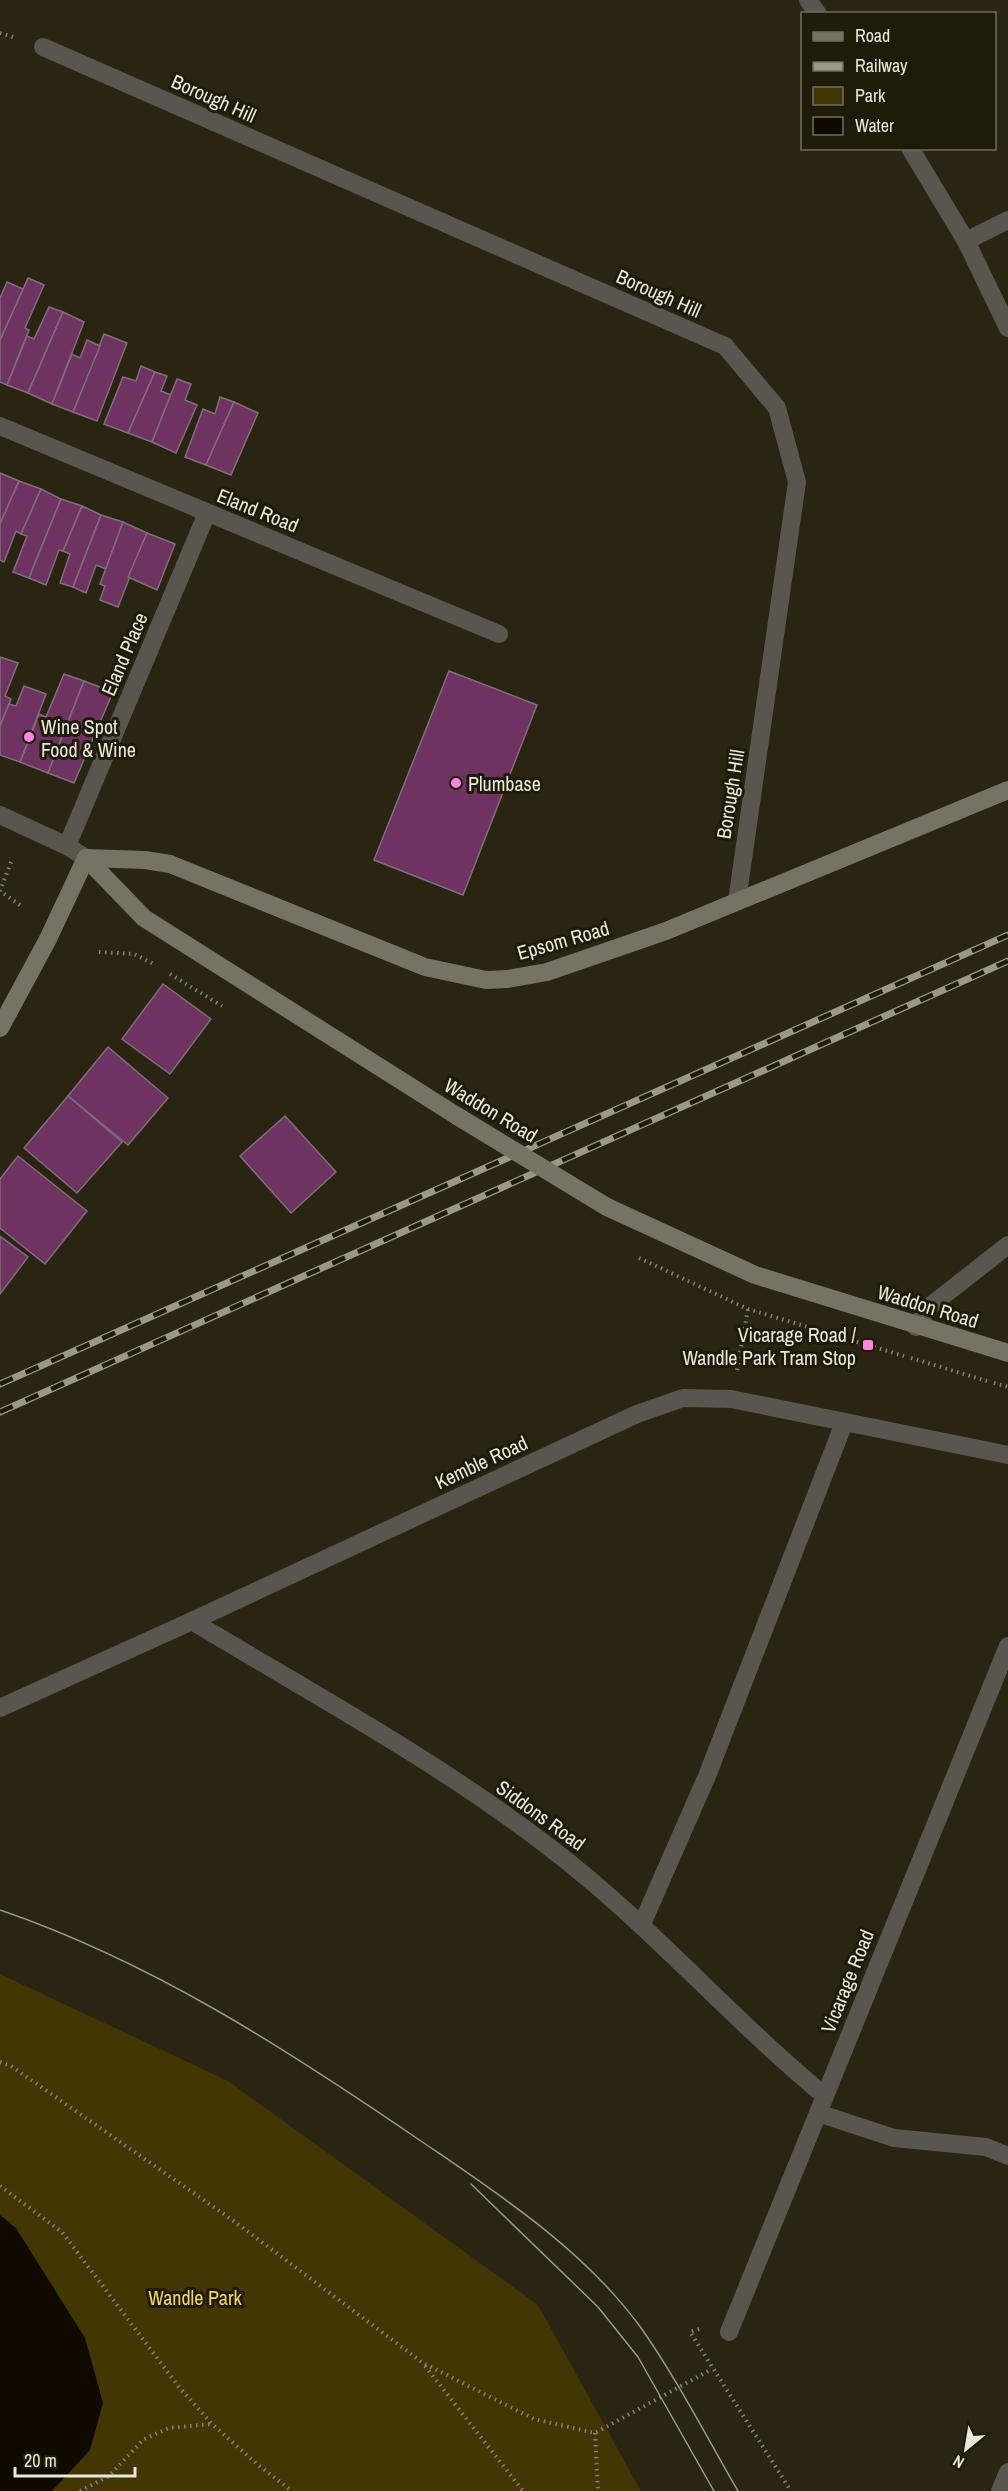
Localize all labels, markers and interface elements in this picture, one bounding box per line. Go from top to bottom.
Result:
legend [801,12,996,150]
text: Road [855,23,890,48]
text: Railway [855,53,908,78]
street label: Borough Hill [167,67,261,129]
text: Park [855,83,886,108]
text: Water [855,113,894,138]
street label: Borough Hill [612,262,706,324]
street label: Eland Road [213,481,303,539]
street label: Eland Place [94,608,154,700]
place label: Wine Spot Food & Wine [41,713,136,763]
marker: Wine Spot Food & Wine [22,730,36,744]
street label: Borough Hill [710,747,750,841]
place label: Plumbase [468,770,541,797]
marker: Plumbase [449,776,463,790]
street label: Epsom Road [514,914,612,966]
street label: Waddon Road [439,1072,543,1148]
street label: Waddon Road [874,1278,982,1334]
place label: Vicarage Road / Wandle Park Tram Stop [682,1321,856,1371]
marker: Vicarage Road / Wandle Park Tram Stop [861,1338,875,1352]
street label: Kemble Road [430,1429,532,1495]
street label: Siddons Road [491,1774,591,1856]
street label: Vicarage Road [814,1925,880,2037]
park label: Wandle Park [148,2284,242,2311]
north arrow [936,2419,996,2479]
scale bar [15,2440,135,2478]
text: 20 m [24,2448,57,2473]
text: N [949,2450,968,2474]

